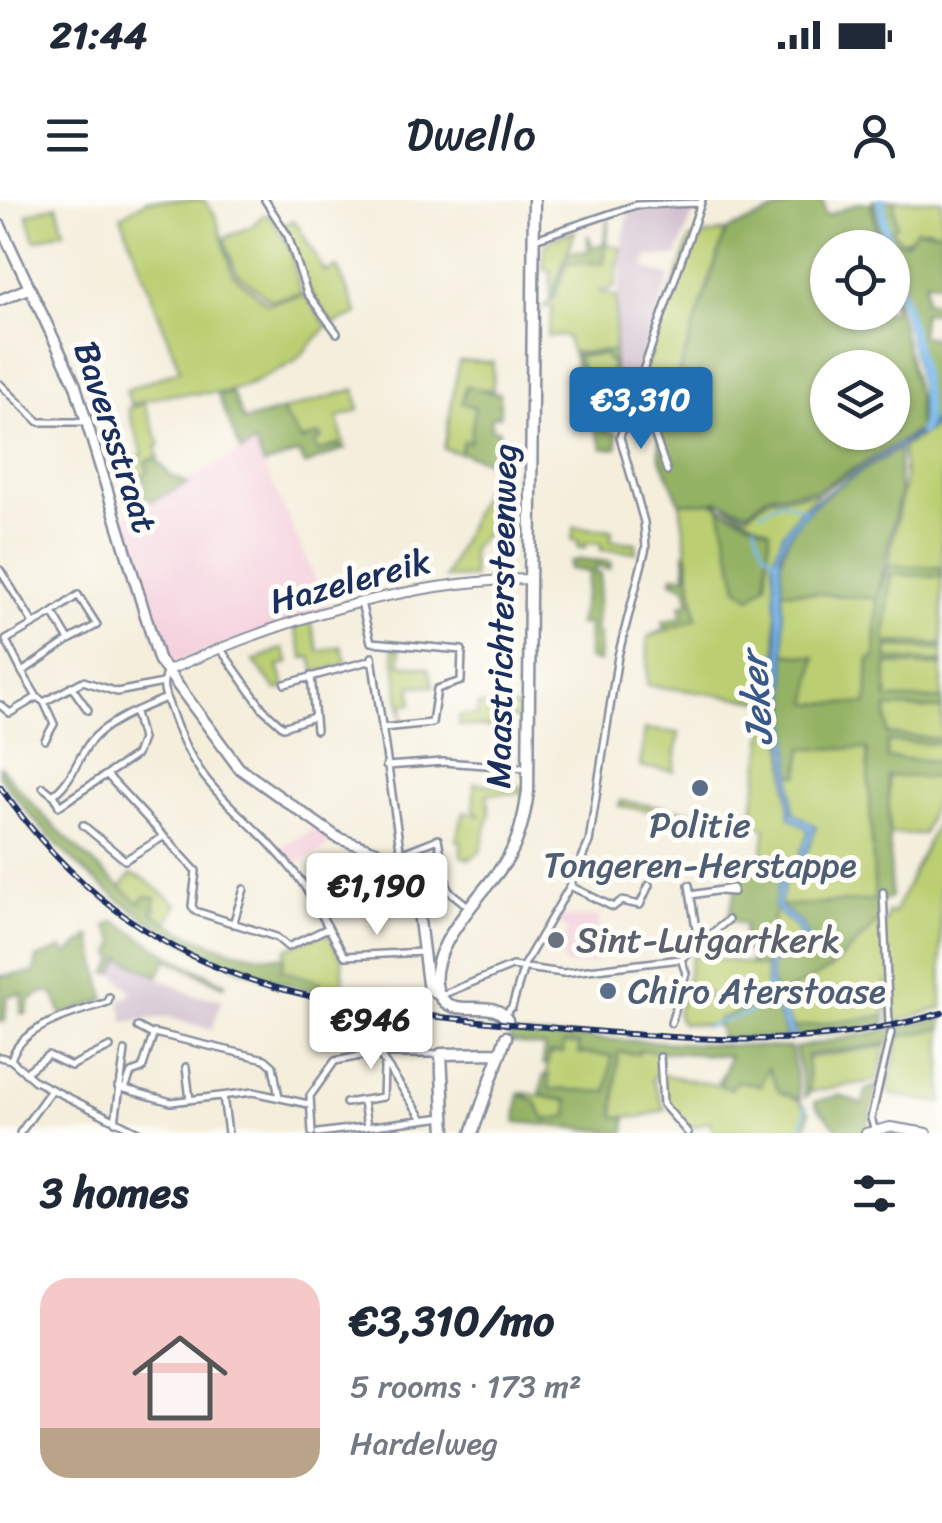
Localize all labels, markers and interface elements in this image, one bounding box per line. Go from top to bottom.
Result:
text: 21:44 [50,2,147,69]
text: Dwello [406,95,536,175]
icon: menu [40,108,95,163]
icon: person [847,108,902,163]
map controls [810,230,910,450]
button: locate [810,230,910,330]
street label: Baversstraat [56,333,176,541]
button: layers [810,350,910,450]
pin: €3,310 [560,367,722,452]
text: €3,310 [592,371,690,428]
street label: Maastrichtersteenweg [467,443,535,789]
street label: Hazelereik [263,530,438,632]
water label: Jeker [719,644,793,748]
marker: Politie Tongeren-Herstappe [689,777,711,799]
place label: Politie Tongeren-Herstappe [543,794,857,896]
pin: €1,190 [296,853,458,938]
text: €1,190 [328,857,426,914]
place label: Sint-Lutgartkerk [576,909,840,971]
marker: Sint-Lutgartkerk [545,929,567,951]
place label: Chiro Aterstoase [628,960,886,1022]
marker: Chiro Aterstoase [597,980,619,1002]
pin: €946 [312,987,430,1072]
text: €946 [331,991,411,1048]
text: 3 homes [40,1156,188,1230]
icon: filters [847,1166,902,1221]
text: €3,310/mo [350,1284,554,1358]
icon: home [120,1318,240,1438]
text: 5 rooms · 173 m² [350,1358,581,1415]
text: Hardelweg [350,1415,498,1472]

